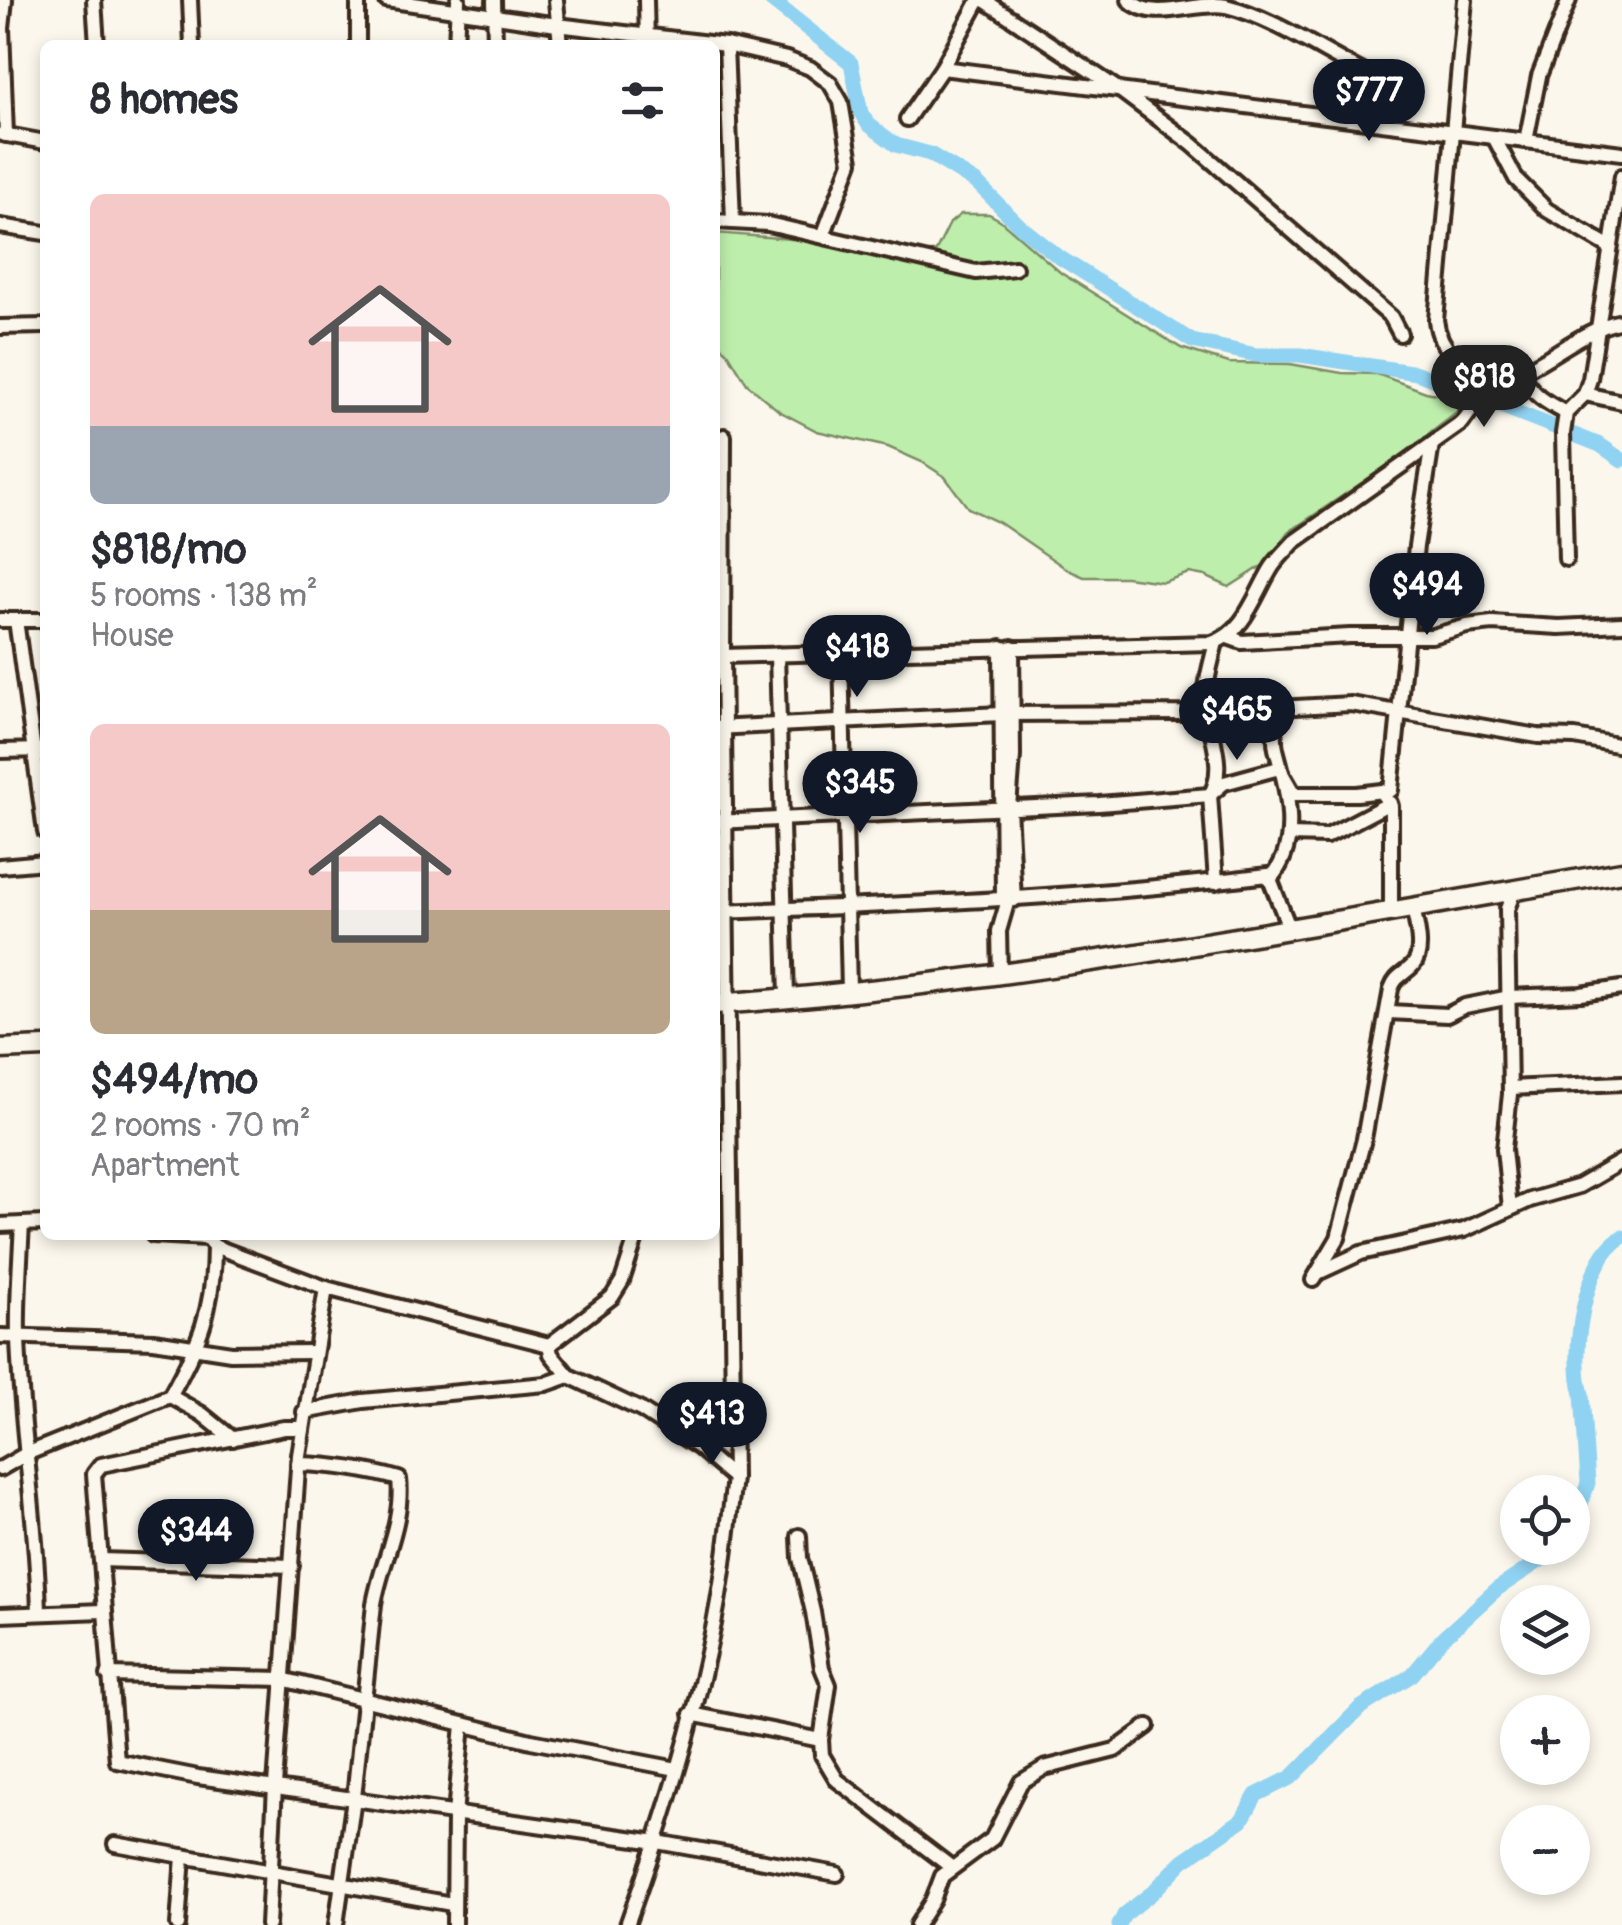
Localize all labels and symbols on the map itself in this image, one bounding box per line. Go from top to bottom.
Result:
pin: $777 [1310,59,1428,144]
pin: $818 [1425,345,1543,430]
pin: $494 [1368,553,1486,638]
pin: $418 [798,615,916,700]
pin: $465 [1178,678,1296,763]
pin: $345 [801,751,919,836]
pin: $413 [653,1382,771,1467]
pin: $344 [137,1499,255,1584]

